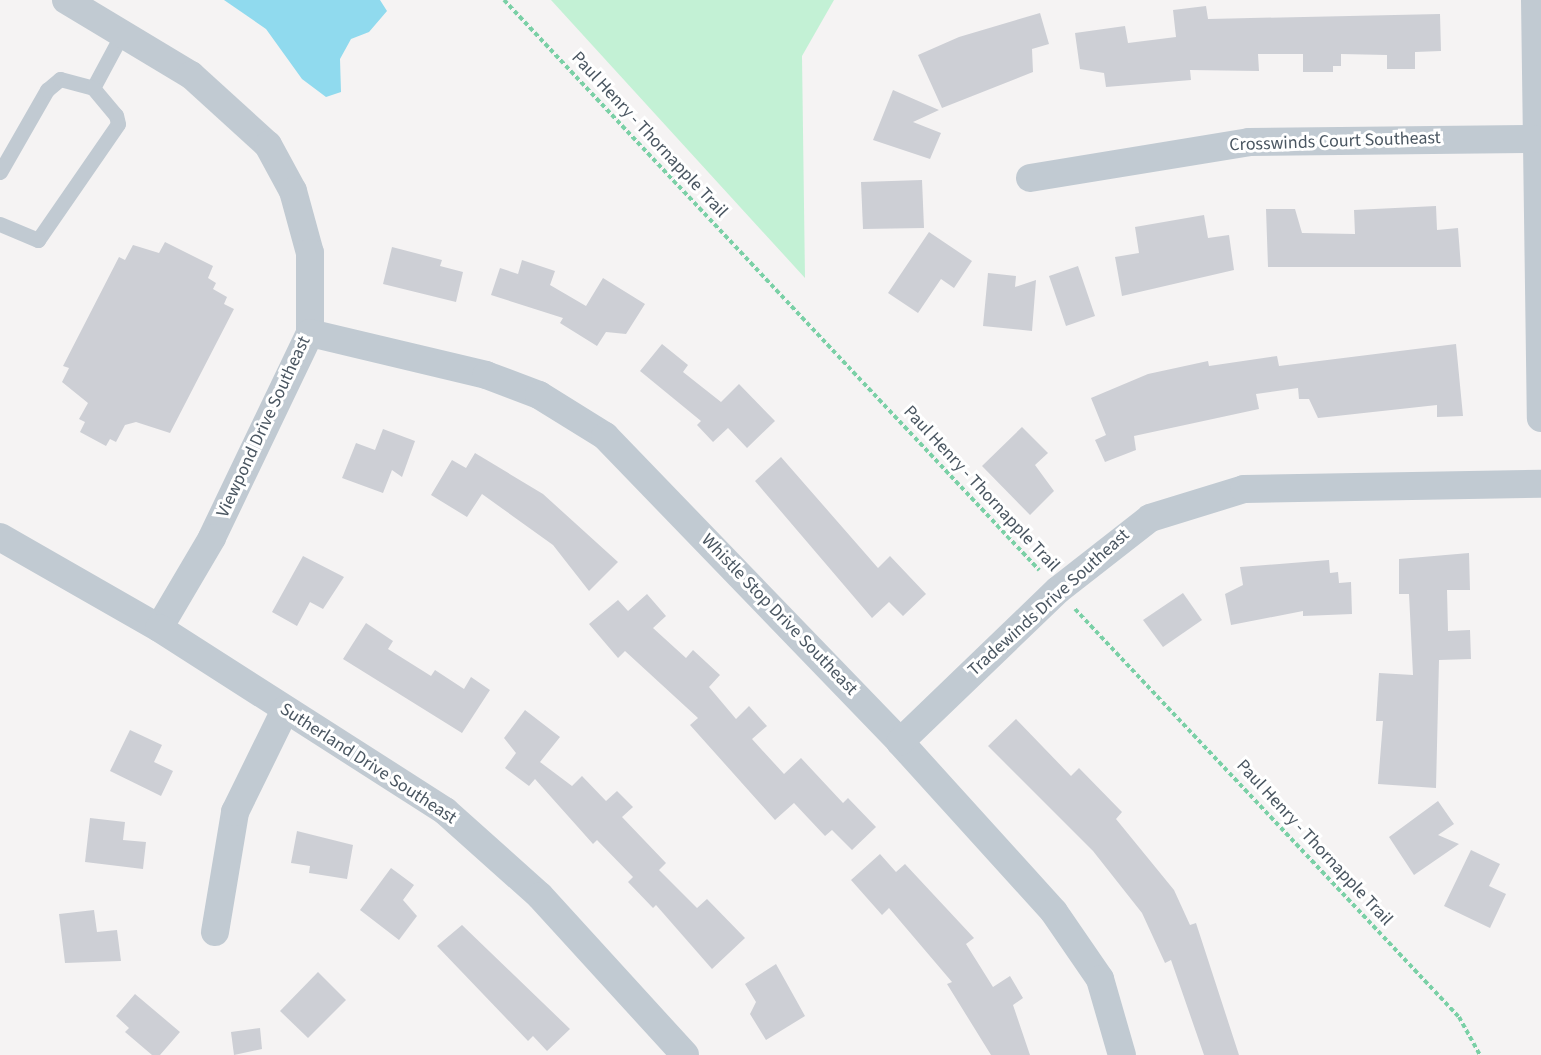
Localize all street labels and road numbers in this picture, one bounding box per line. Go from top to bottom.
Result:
street label: Paul Henry - Thornapple Trail [566,48,732,222]
street label: Crosswinds Court Southeast [1229,128,1441,156]
street label: Viewpond Drive Southeast [212,333,316,521]
street label: Paul Henry - Thornapple Trail [898,402,1064,576]
street label: Tradewinds Drive Southeast [964,525,1134,681]
street label: Whistle Stop Drive Southeast [696,530,862,700]
street label: Sutherland Drive Southeast [276,699,460,829]
street label: Paul Henry - Thornapple Trail [1231,756,1397,930]

